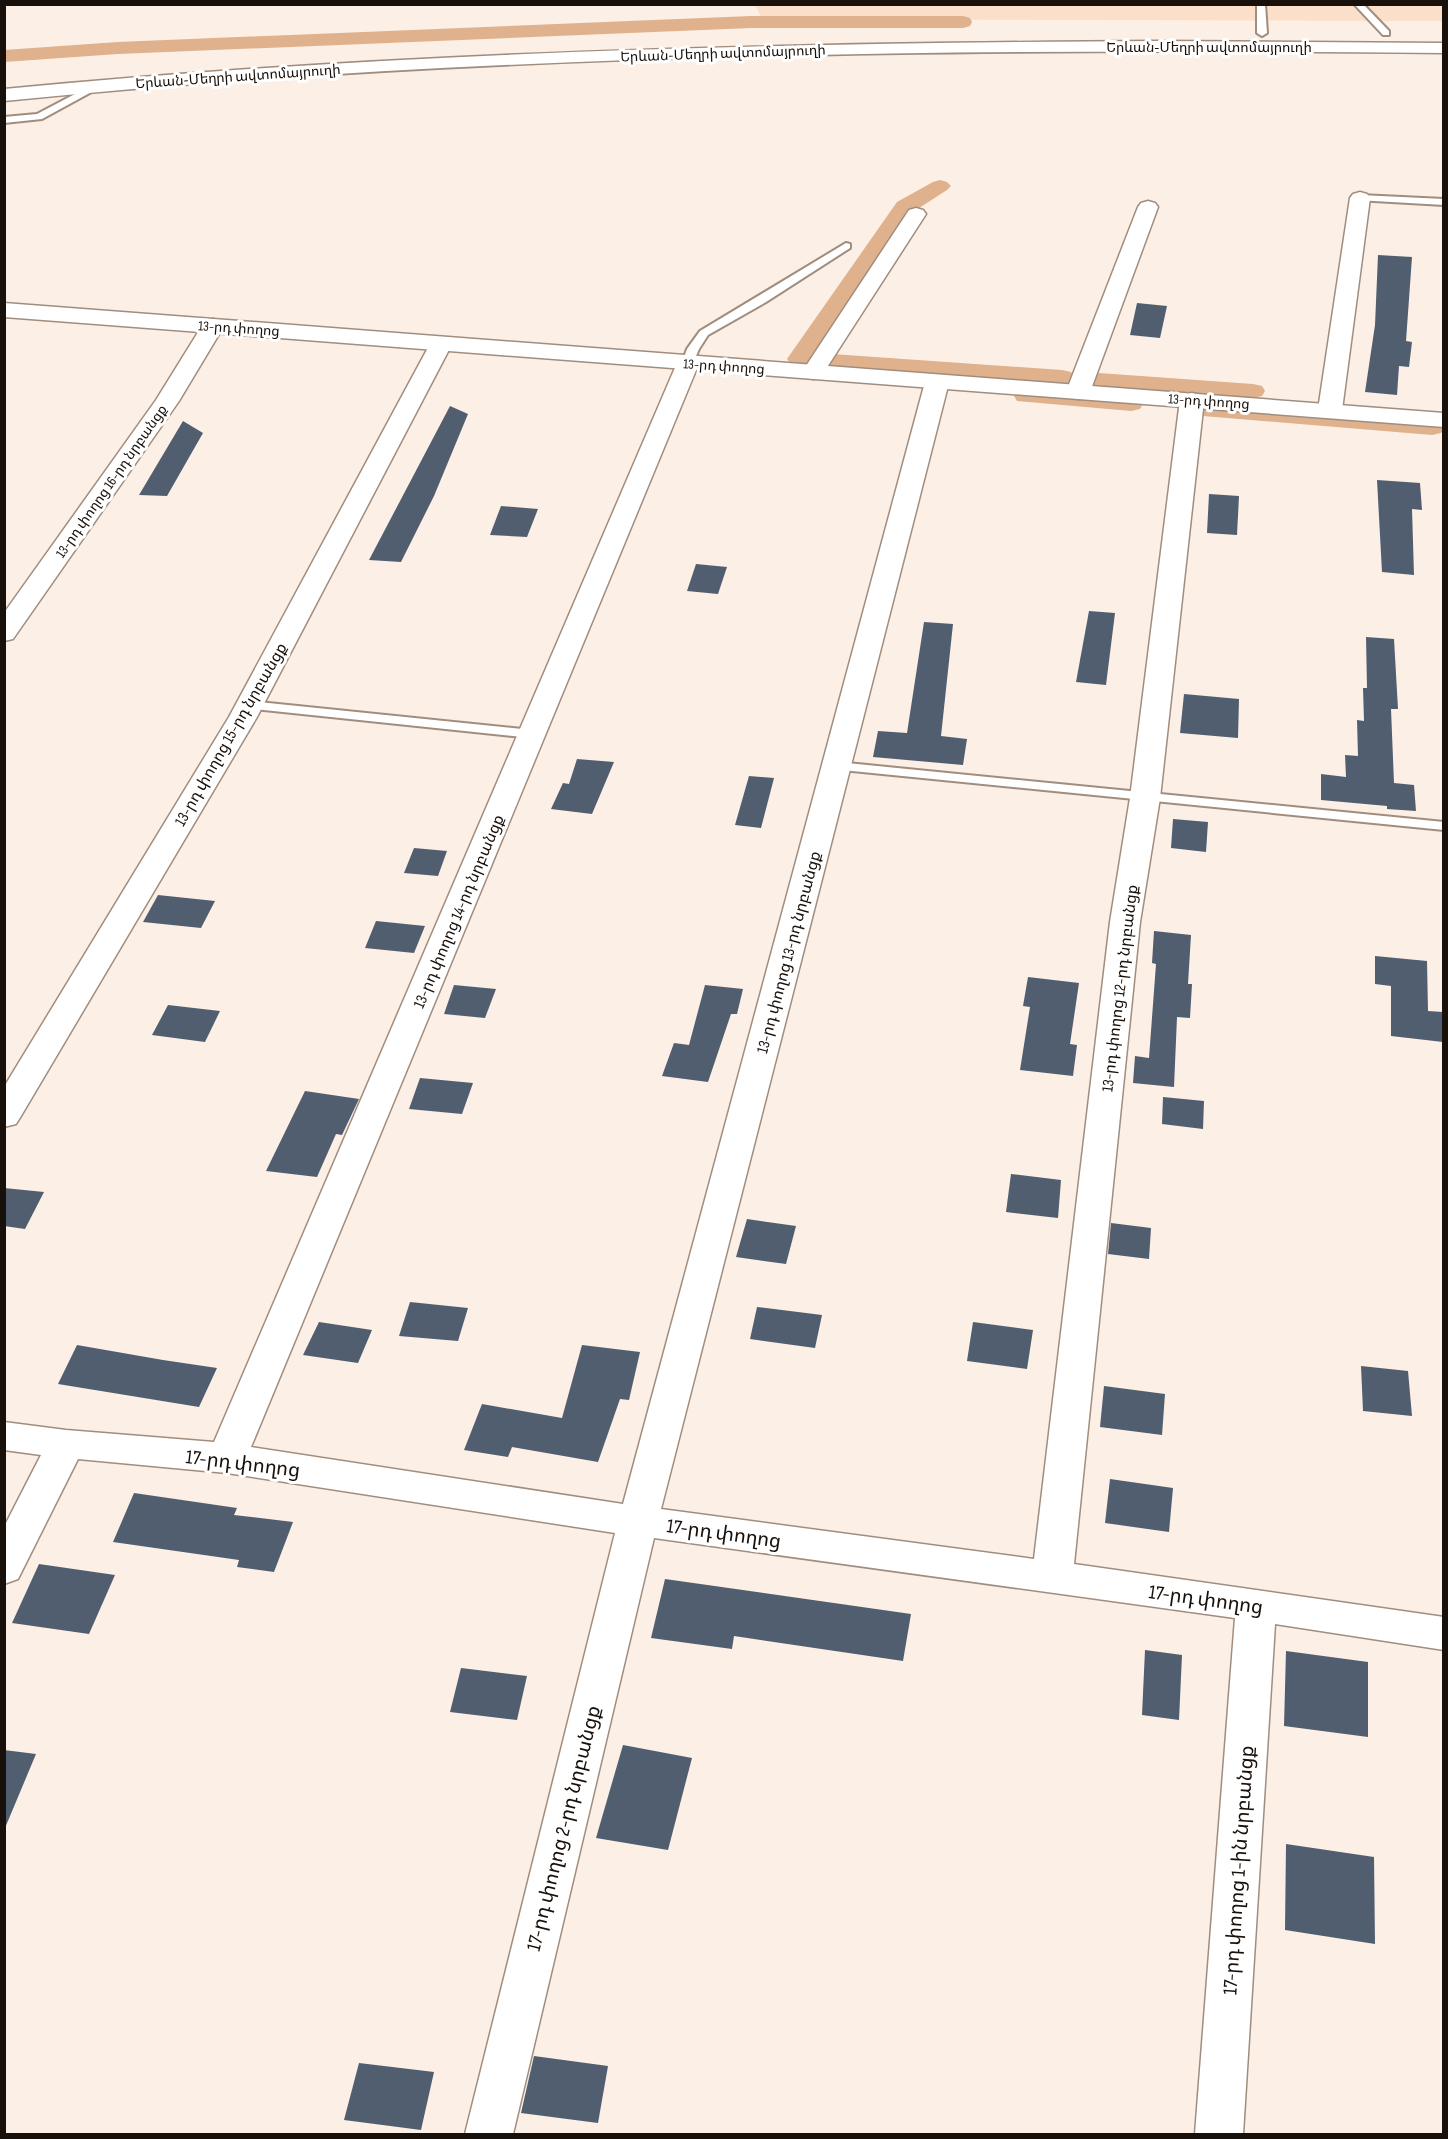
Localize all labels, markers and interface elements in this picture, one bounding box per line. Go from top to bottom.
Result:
street label: Երևան-Մեղրի ավտոմայրուղի [1106,39,1312,56]
street label: Երևան-Մեղրի ավտոմայրուղի [620,41,826,66]
street label: Երևան-Մեղրի ավտոմայրուղի [135,61,341,92]
street label: 13-րդ փողոց [198,317,280,340]
street label: 13-րդ փողոց [683,355,765,378]
street label: 13-րդ փողոց [1168,390,1250,413]
street label: 13-րդ փողոց 16-րդ նրբանցք [52,402,171,561]
street label: 13-րդ փողոց 15-րդ նրբանցք [171,640,292,830]
street label: 13-րդ փողոց 14-րդ նրբանցք [410,812,509,1011]
street label: 13-րդ փողոց 13-րդ նրբանցք [753,849,826,1056]
street label: 13-րդ փողոց 12-րդ նրբանցք [1098,884,1143,1093]
street label: 17-րդ փողոց [184,1445,302,1483]
street label: 17-րդ փողոց [665,1514,783,1554]
street label: 17-րդ փողոց [1147,1580,1265,1620]
street label: 17-րդ փողոց 2-րդ նրբանցք [522,1703,606,1953]
street label: 17-րդ փողոց 1-ին նրբանցք [1218,1745,1260,1996]

